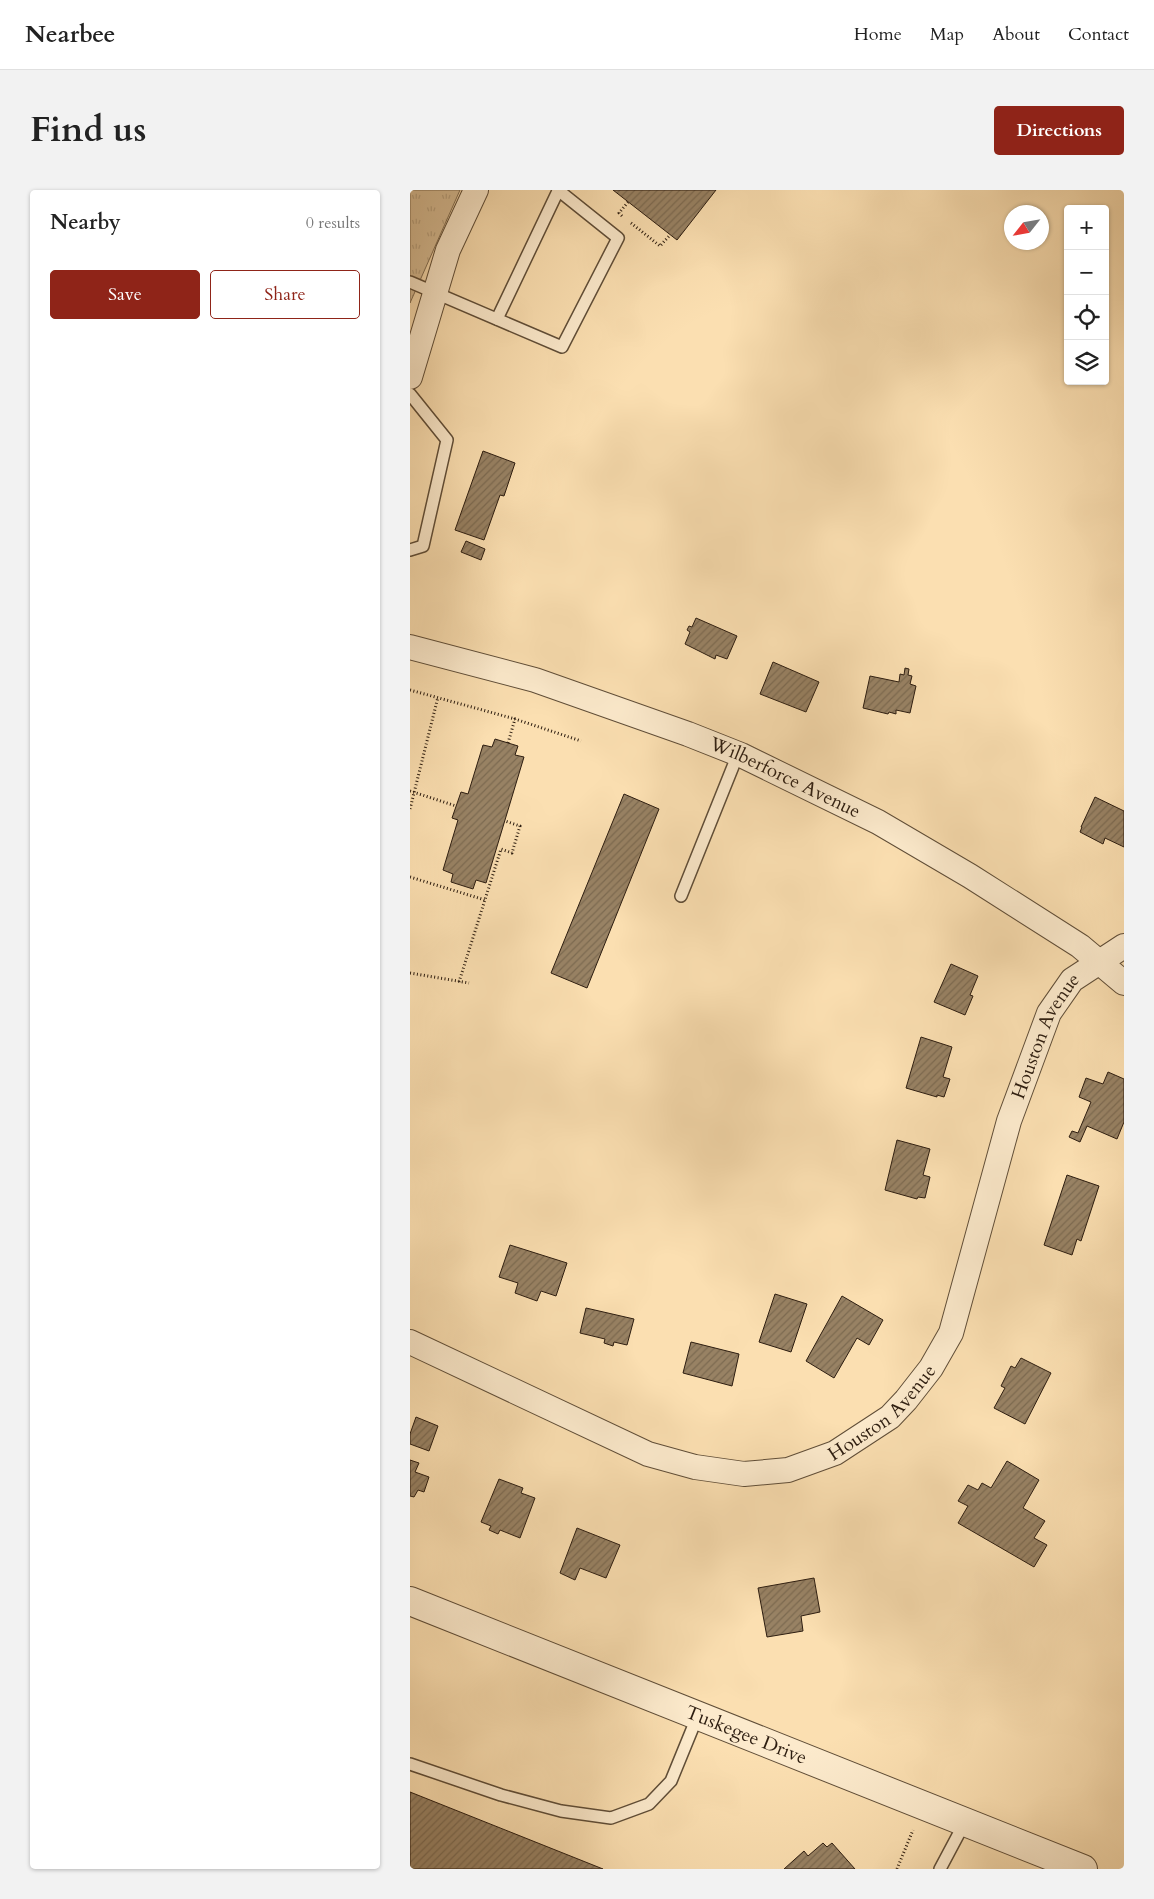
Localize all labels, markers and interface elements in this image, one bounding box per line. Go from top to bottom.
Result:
text: Nearbee [25,18,115,51]
text: Home [854,22,902,47]
text: Map [930,22,964,47]
text: About [992,22,1040,47]
text: Contact [1068,22,1129,47]
text: Find us [30,106,146,154]
button: Directions [994,106,1124,155]
north arrow [1004,205,1049,250]
map controls [1064,205,1109,385]
button: + [1064,205,1109,250]
text: Nearby [50,208,121,237]
text: 0 results [306,212,360,234]
button: − [1064,250,1109,295]
button: Save [50,270,200,319]
button: Share [210,270,360,319]
button: locate [1064,295,1109,340]
button: layers [1064,340,1109,385]
street label: Wilberforce Avenue [705,731,865,824]
street label: Houston Avenue [1005,966,1084,1103]
street label: Houston Avenue [823,1359,942,1467]
street label: Tuskegee Drive [682,1699,811,1771]

